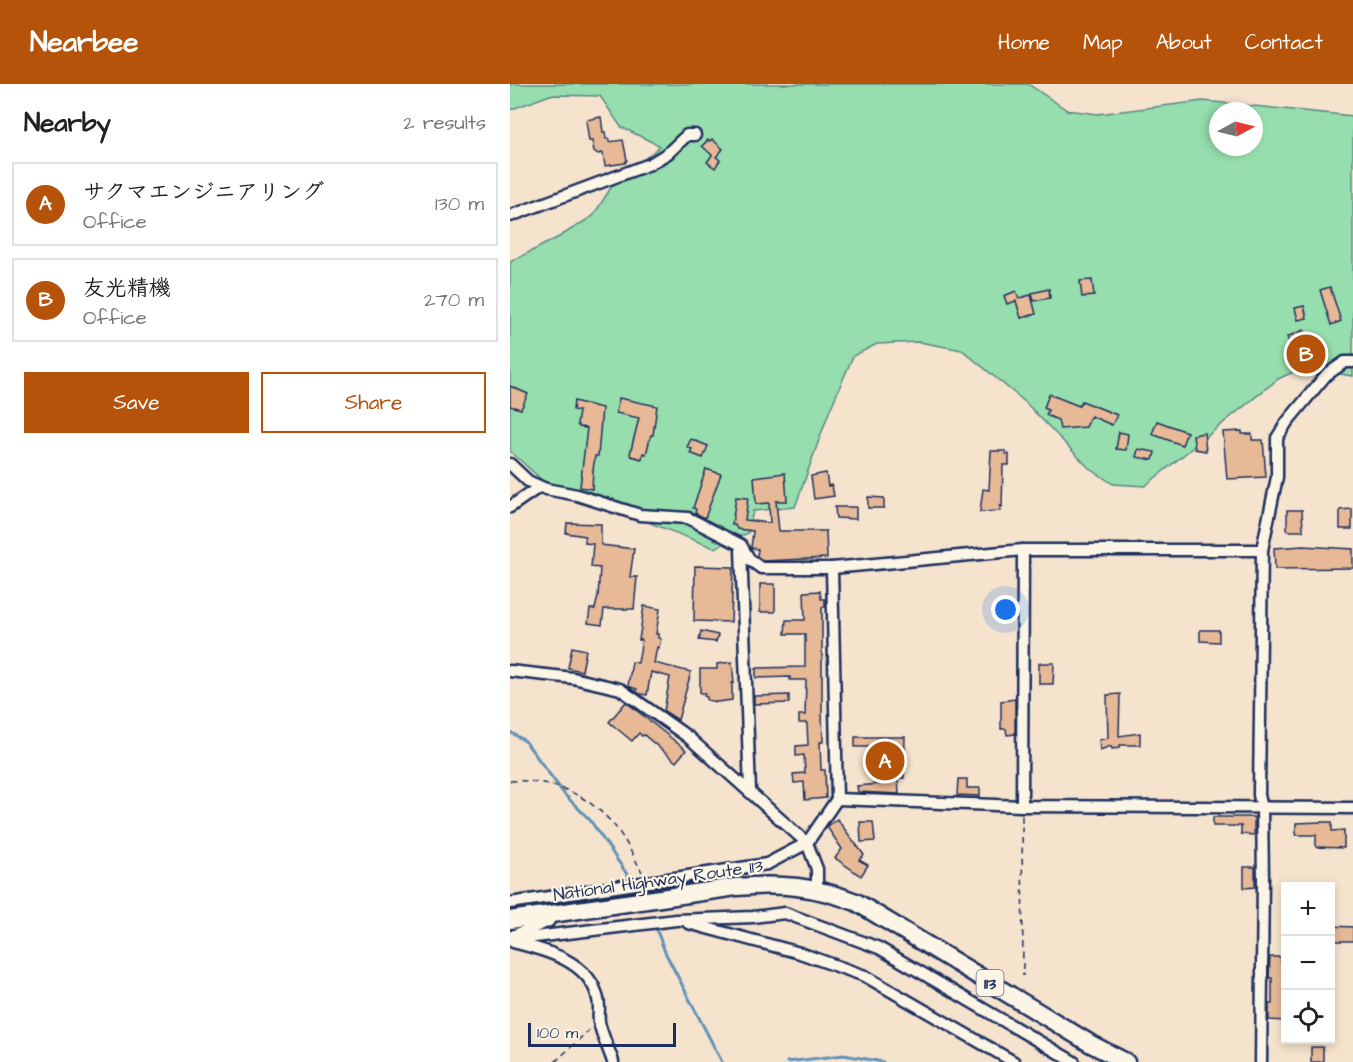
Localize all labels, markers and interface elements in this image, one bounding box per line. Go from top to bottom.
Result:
text: Nearbee [30,23,138,62]
text: Home [998,28,1050,57]
text: Map [1083,28,1123,57]
text: About [1156,28,1212,57]
text: Contact [1245,28,1323,57]
north arrow [1209,102,1263,156]
text: Nearby [24,105,111,141]
text: 2 results [403,109,486,137]
text: サクマエンジニアリング [83,177,324,208]
text: A [39,190,52,218]
text: 130 m [435,190,484,218]
text: Office [83,208,147,236]
text: 友光精機 [83,273,171,304]
text: B [38,286,53,314]
text: 270 m [424,286,484,314]
text: Office [83,304,147,332]
pin: B [1286,332,1326,376]
button: Save [24,372,249,433]
button: Share [261,372,486,433]
your location [991,595,1020,624]
pin: A [866,738,904,784]
street label: National Highway Route 113 [552,853,765,909]
map controls [1281,882,1335,1044]
button: + [1281,882,1335,936]
button: − [1281,936,1335,990]
road number: 113 [976,970,1004,996]
button: locate [1281,990,1335,1044]
scale bar [528,1020,676,1048]
text: 100 m [537,1022,578,1044]

